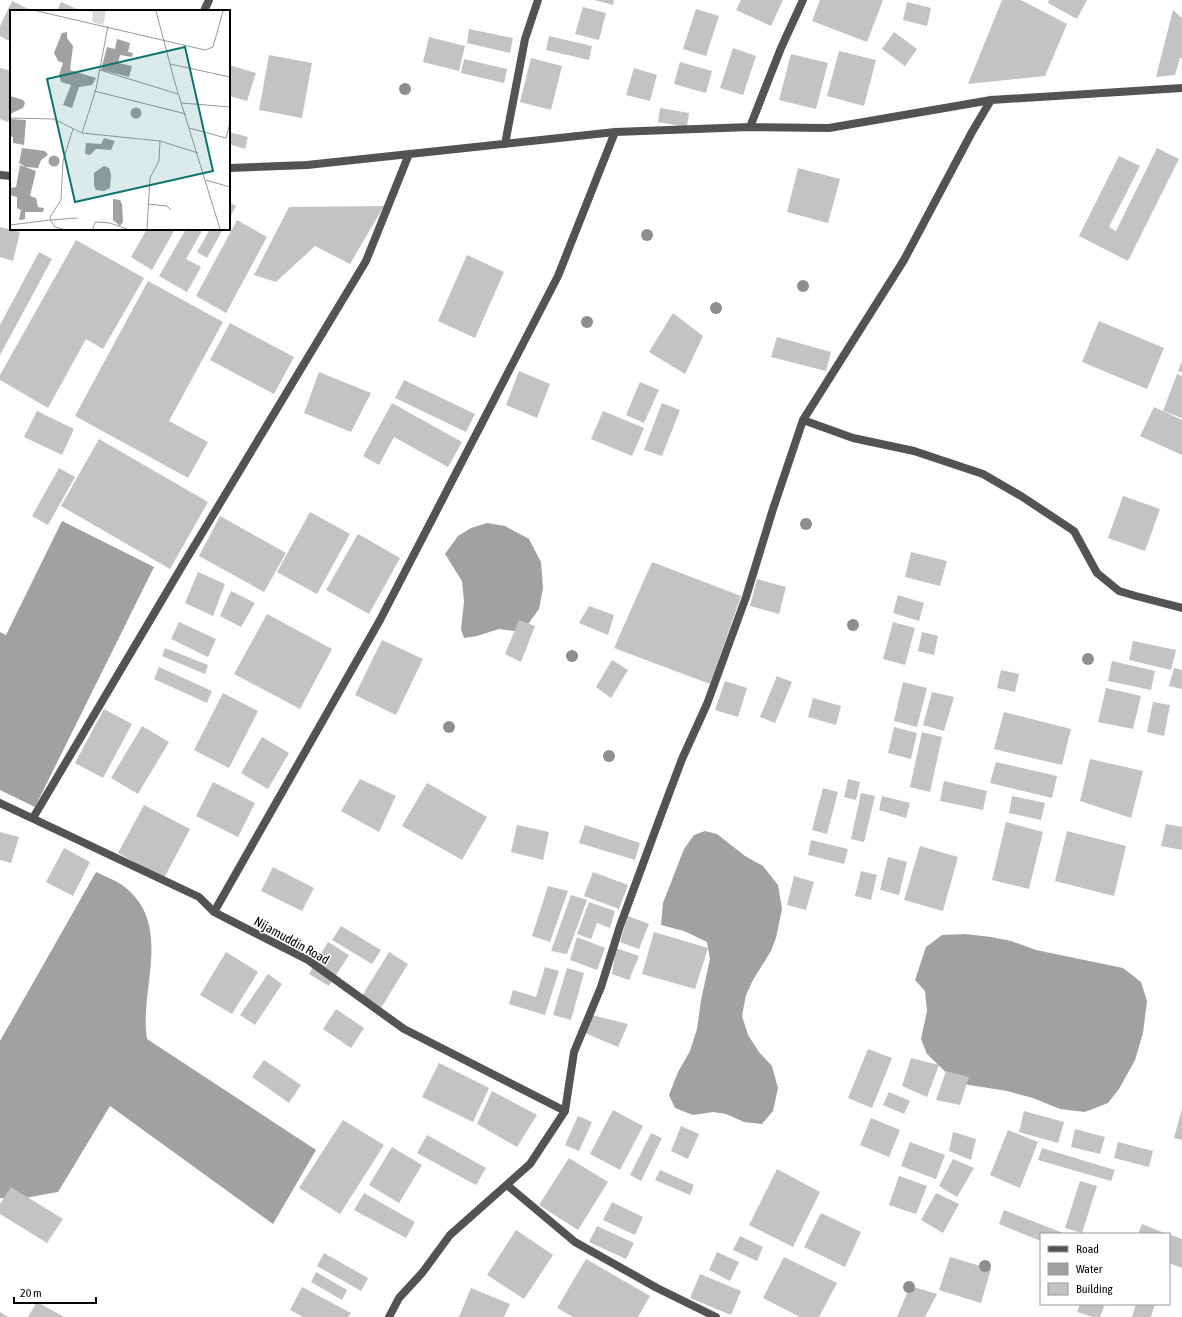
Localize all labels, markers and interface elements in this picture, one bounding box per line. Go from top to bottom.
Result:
inset map [10,10,230,230]
street label: Nijamuddin Road [252,914,332,967]
legend [1040,1233,1170,1305]
text: Road [1076,1242,1099,1256]
text: Water [1076,1262,1103,1276]
scale bar [14,1279,96,1305]
text: Building [1076,1282,1114,1296]
text: 20 m [20,1286,42,1300]

